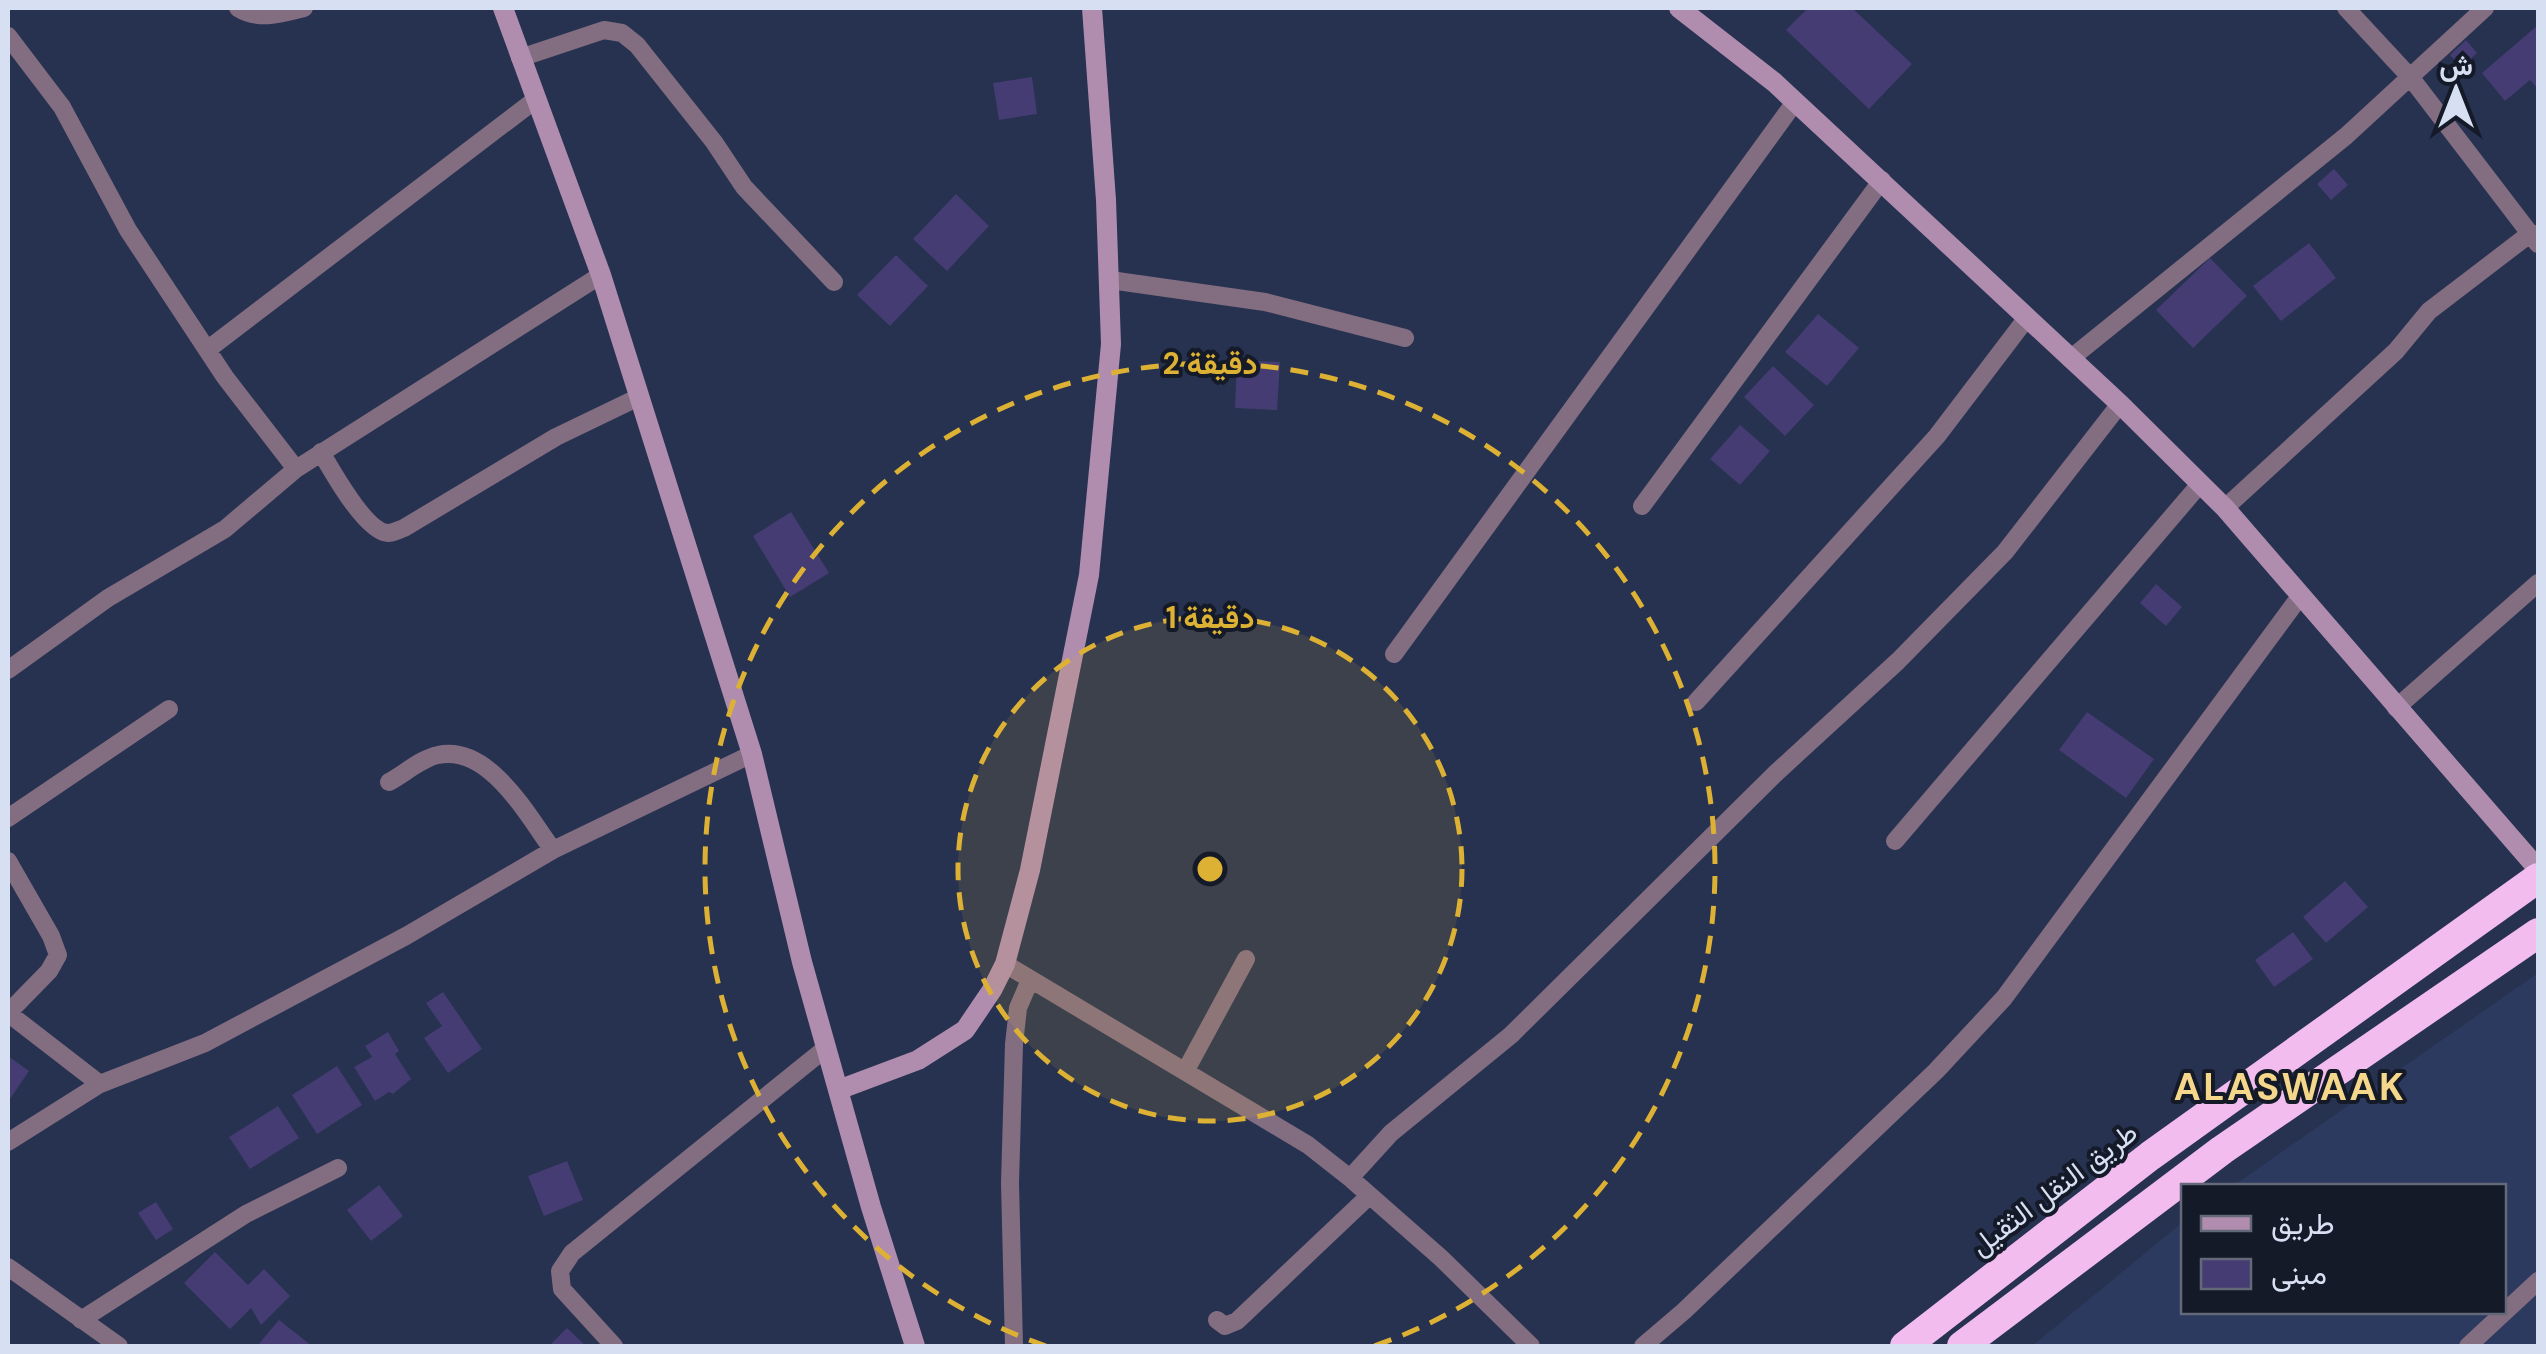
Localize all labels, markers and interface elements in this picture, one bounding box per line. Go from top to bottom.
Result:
north arrow [2406,40,2506,140]
text: ش [2439,47,2473,84]
text: 2 دقيقة [1162,344,1258,383]
text: 1 دقيقة [1166,598,1254,637]
centre of rings [1192,851,1228,887]
district label: ALASWAAK [2174,1062,2406,1112]
street label: طريق النقل الثقيل [1963,1114,2145,1264]
legend [2181,1184,2506,1314]
text: طريق [2271,1204,2335,1243]
text: مبنى [2271,1254,2327,1293]

